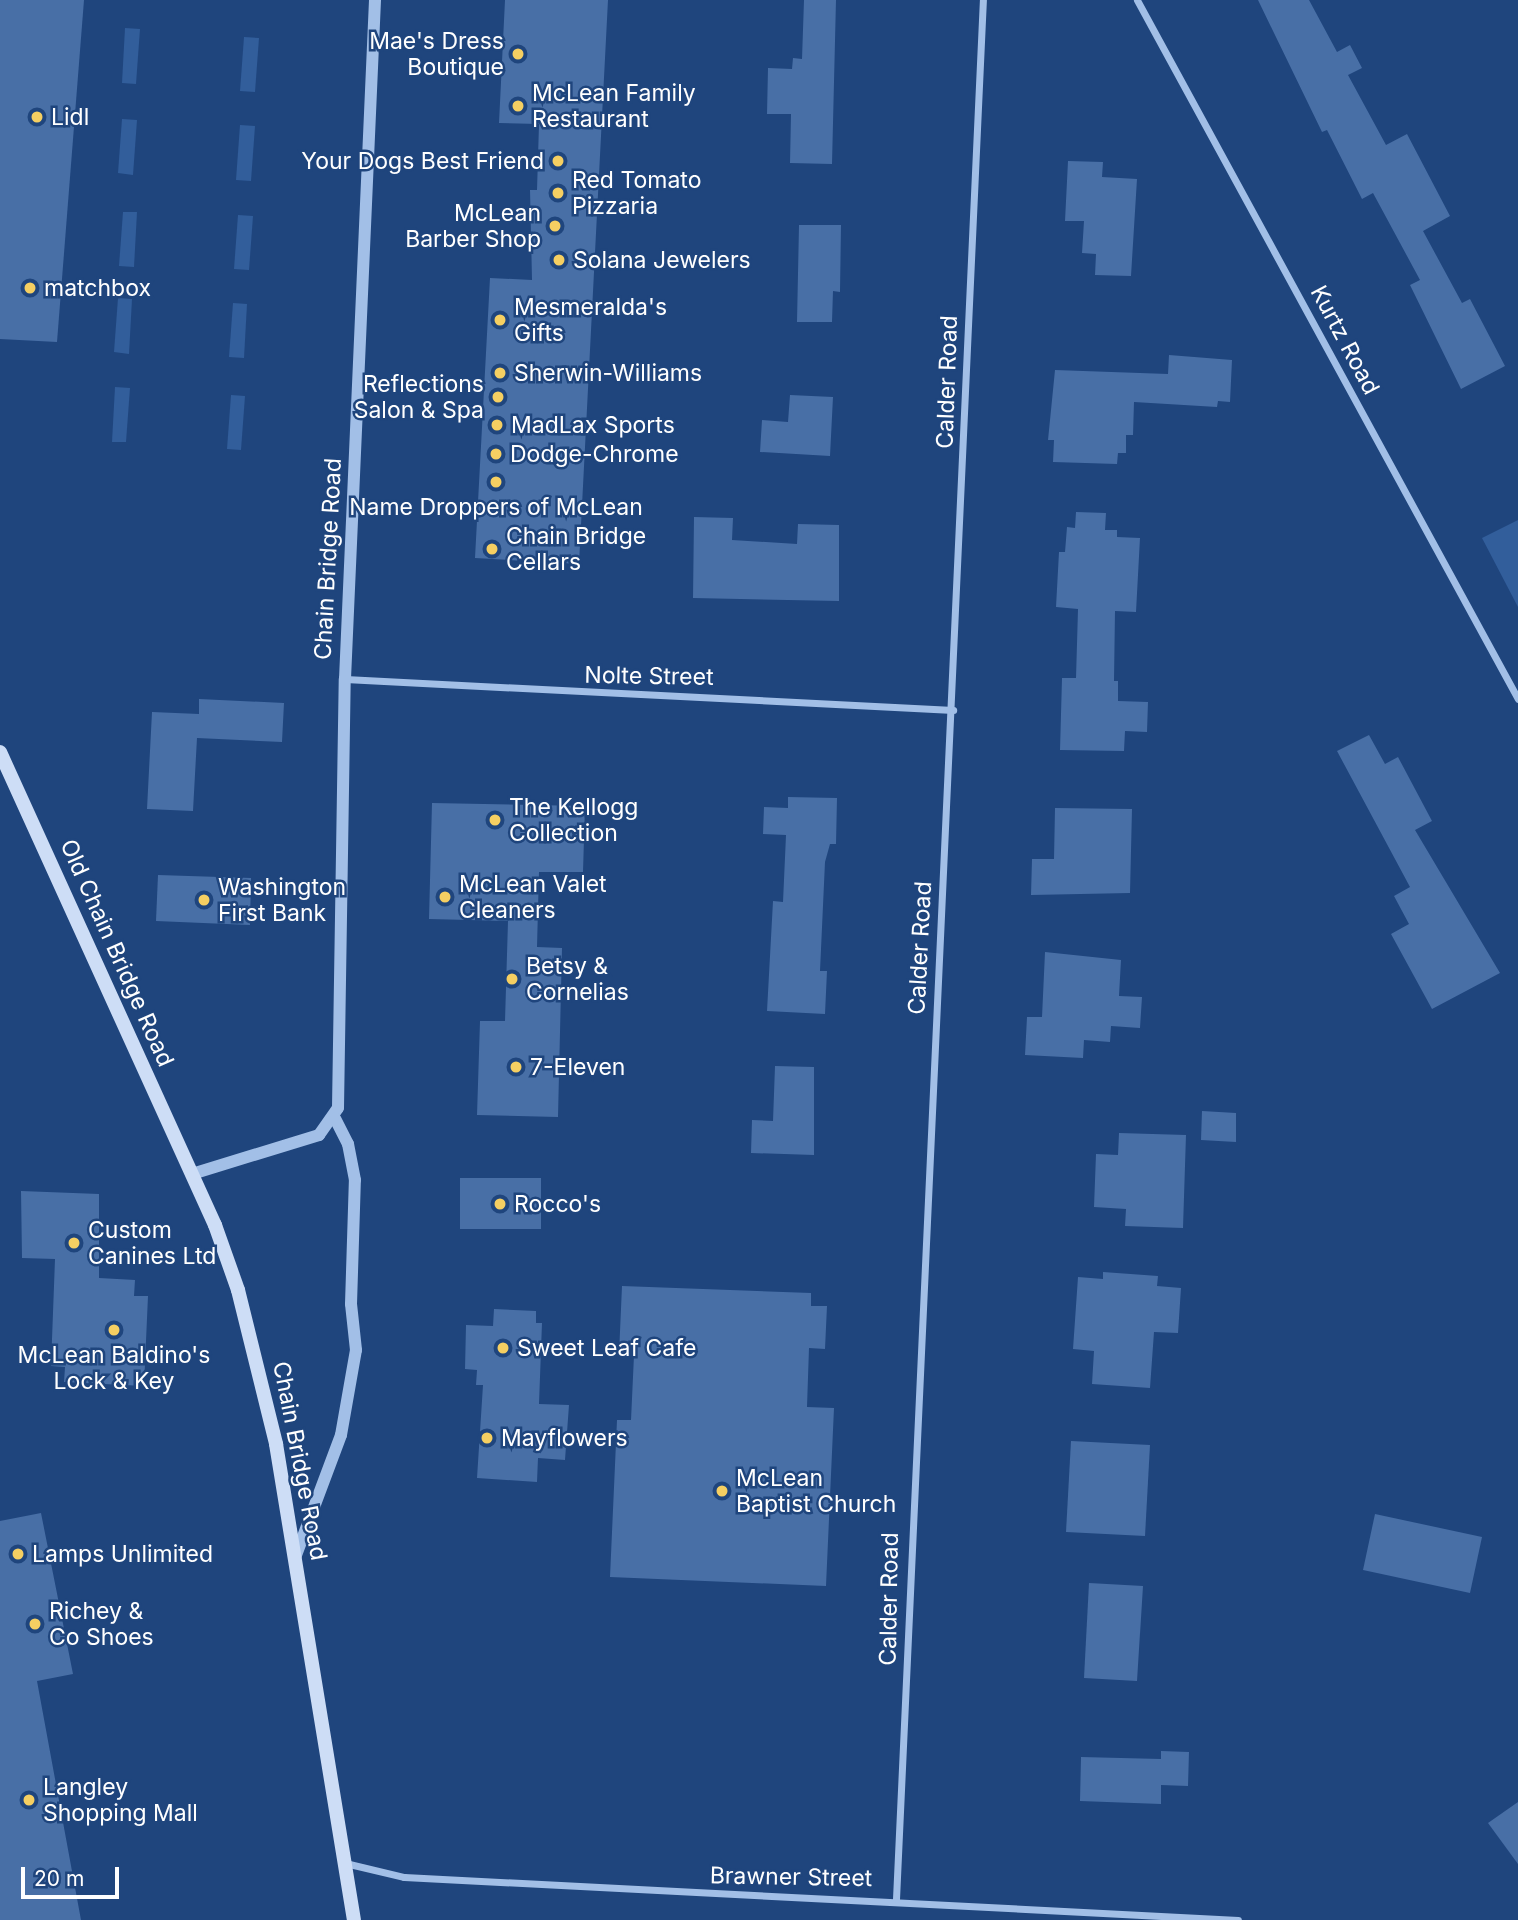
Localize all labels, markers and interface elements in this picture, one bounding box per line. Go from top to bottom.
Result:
place label: Mae's Dress Boutique [369,27,504,81]
marker: Mae's Dress Boutique [510,46,526,62]
place label: McLean Family Restaurant [532,79,696,133]
marker: McLean Family Restaurant [510,98,526,114]
place label: Lidl [51,103,89,131]
marker: Lidl [29,109,45,125]
place label: Your Dogs Best Friend [301,147,544,175]
marker: Your Dogs Best Friend [550,153,566,169]
place label: Red Tomato Pizzaria [572,166,701,220]
marker: Red Tomato Pizzaria [550,185,566,201]
place label: McLean Barber Shop [405,199,541,253]
marker: McLean Barber Shop [547,218,563,234]
place label: Solana Jewelers [573,246,751,274]
marker: Solana Jewelers [551,252,567,268]
place label: matchbox [44,274,151,302]
marker: matchbox [22,280,38,296]
street label: Kurtz Road [1305,281,1385,399]
place label: Mesmeralda's Gifts [514,293,667,347]
marker: Mesmeralda's Gifts [492,312,508,328]
street label: Calder Road [931,315,963,449]
place label: Sherwin-Williams [514,359,702,387]
marker: Sherwin-Williams [492,365,508,381]
place label: Reflections Salon & Spa [354,370,484,424]
marker: Reflections Salon & Spa [490,389,506,405]
place label: MadLax Sports [511,411,675,439]
marker: MadLax Sports [489,417,505,433]
place label: Dodge-Chrome [510,440,679,468]
marker: Dodge-Chrome [488,446,504,462]
street label: Chain Bridge Road [309,457,347,661]
marker: Name Droppers of McLean [488,474,504,490]
place label: Name Droppers of McLean [349,493,643,521]
place label: Chain Bridge Cellars [506,522,646,576]
marker: Chain Bridge Cellars [484,541,500,557]
street label: Nolte Street [584,661,714,691]
place label: The Kellogg Collection [509,793,638,847]
marker: The Kellogg Collection [487,812,503,828]
street label: Old Chain Bridge Road [54,835,180,1071]
place label: McLean Valet Cleaners [459,870,607,924]
place label: Washington First Bank [218,873,346,927]
street label: Calder Road [903,881,937,1015]
marker: McLean Valet Cleaners [437,889,453,905]
marker: Washington First Bank [196,892,212,908]
place label: Betsy & Cornelias [526,952,629,1006]
marker: Betsy & Cornelias [504,971,520,987]
place label: 7-Eleven [530,1053,625,1081]
marker: 7-Eleven [508,1059,524,1075]
place label: Rocco's [514,1190,601,1218]
marker: Rocco's [492,1196,508,1212]
place label: Custom Canines Ltd [88,1216,216,1270]
marker: Custom Canines Ltd [66,1235,82,1251]
marker: McLean Baldino's Lock & Key [106,1322,122,1338]
place label: Sweet Leaf Cafe [517,1334,696,1362]
marker: Sweet Leaf Cafe [495,1340,511,1356]
place label: McLean Baldino's Lock & Key [18,1341,210,1395]
street label: Chain Bridge Road [267,1359,333,1563]
place label: Mayflowers [501,1424,628,1452]
marker: Mayflowers [479,1430,495,1446]
place label: McLean Baptist Church [736,1464,896,1518]
marker: McLean Baptist Church [714,1483,730,1499]
street label: Calder Road [874,1532,904,1666]
place label: Lamps Unlimited [32,1540,213,1568]
marker: Lamps Unlimited [10,1546,26,1562]
place label: Richey & Co Shoes [49,1597,154,1651]
marker: Richey & Co Shoes [27,1616,43,1632]
place label: Langley Shopping Mall [43,1773,198,1827]
marker: Langley Shopping Mall [21,1792,37,1808]
scale bar [24,1854,122,1898]
street label: Brawner Street [710,1862,872,1892]
text: 20 m [34,1866,84,1891]

